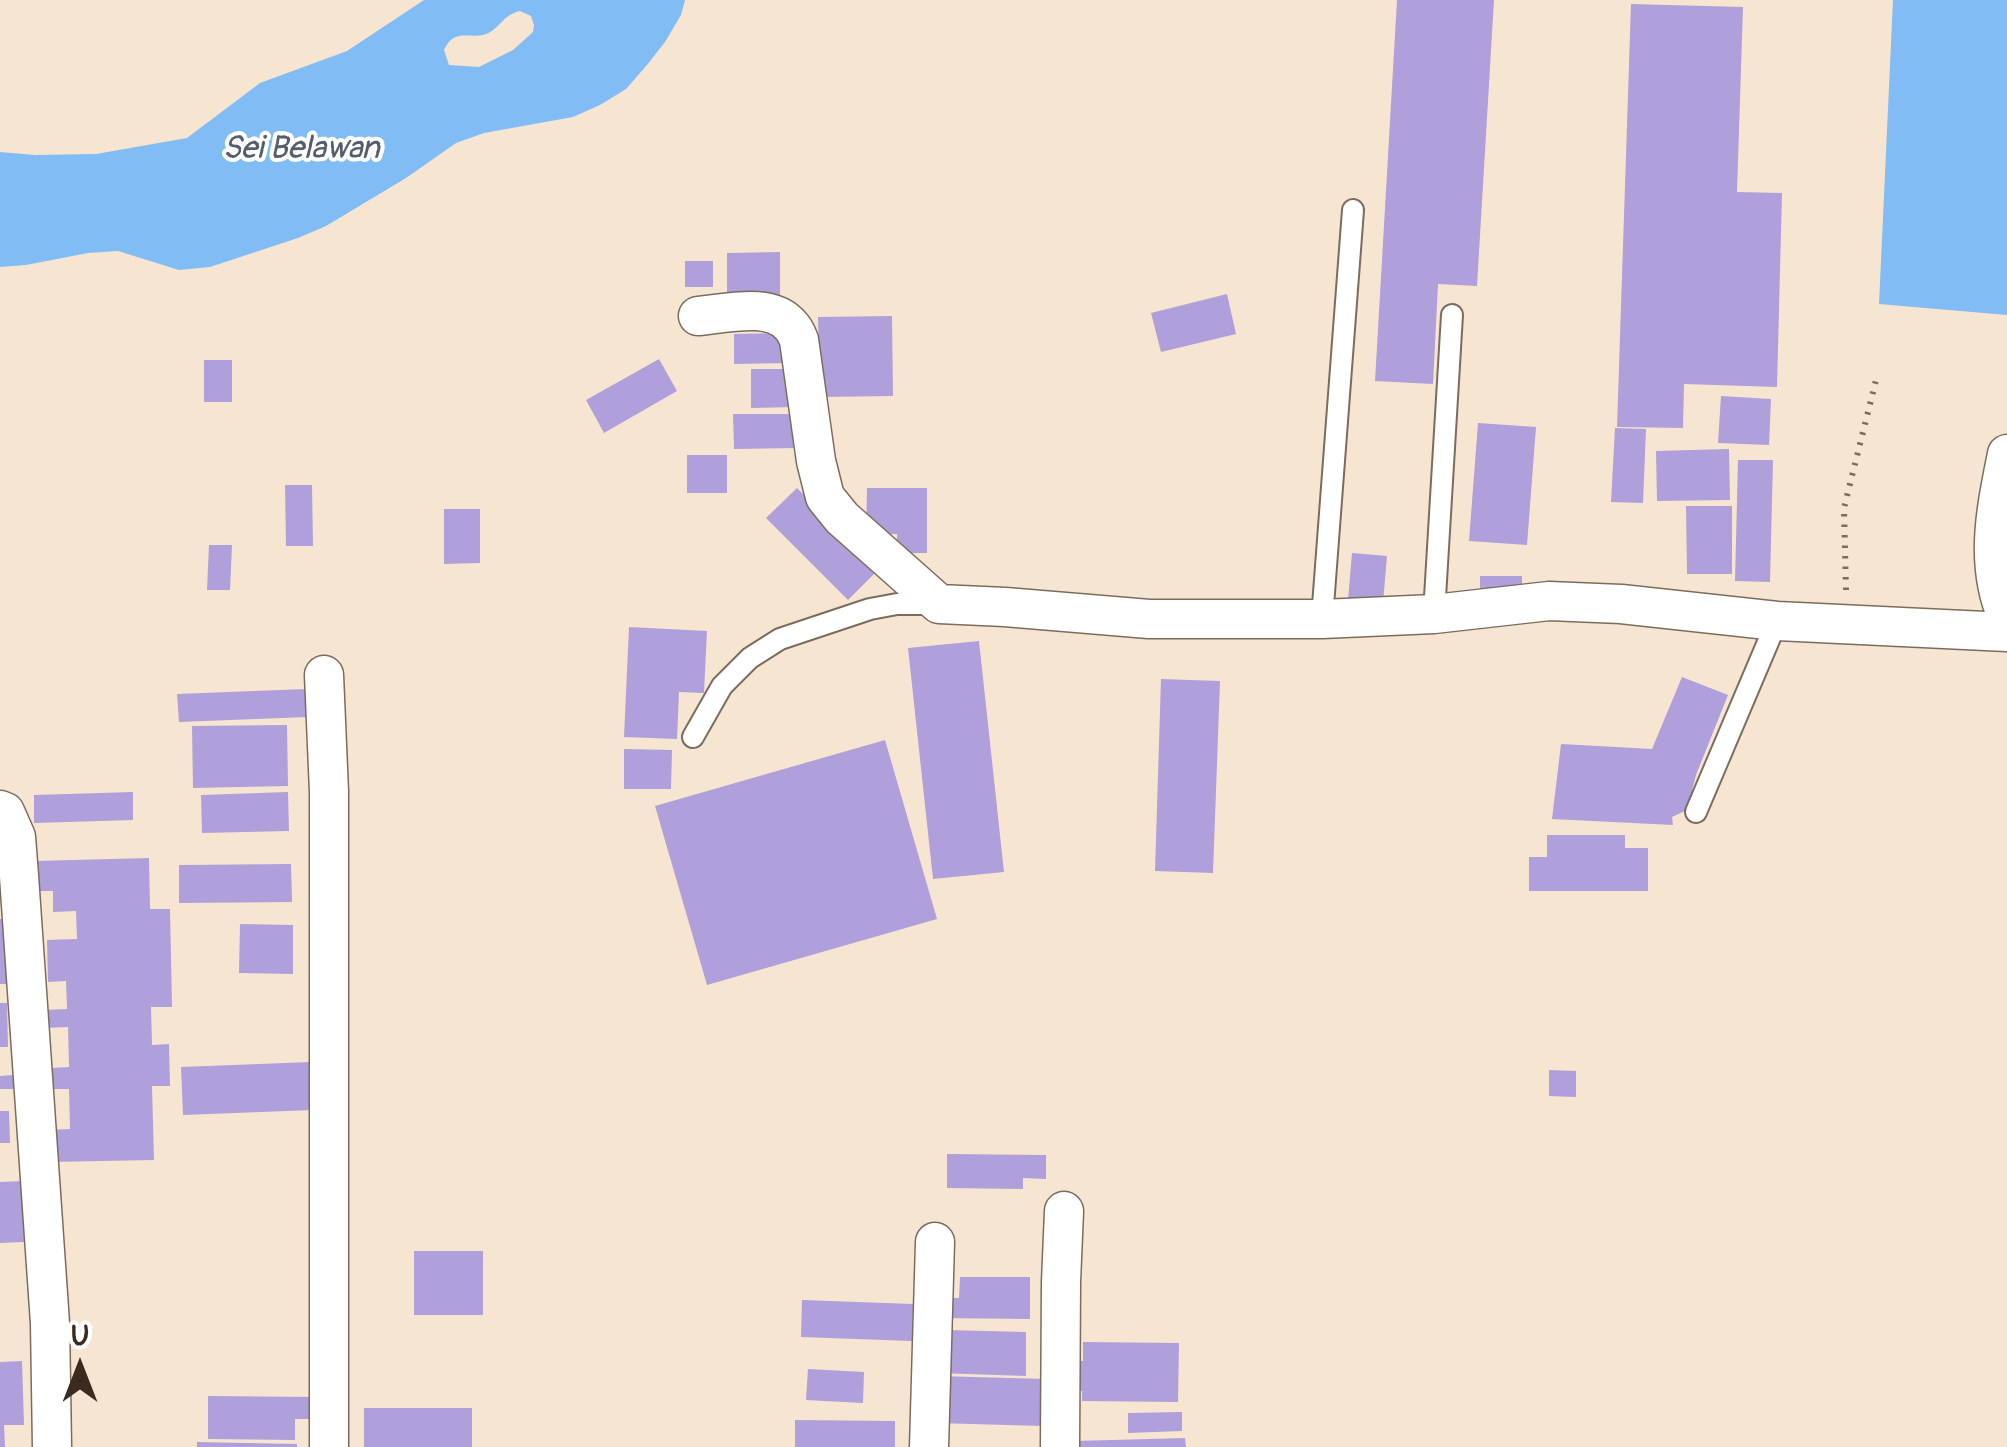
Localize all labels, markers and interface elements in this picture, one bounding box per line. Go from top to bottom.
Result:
water label: Sei Belawan [222,131,380,169]
north arrow [30,1317,130,1417]
text: U [71,1319,89,1354]

